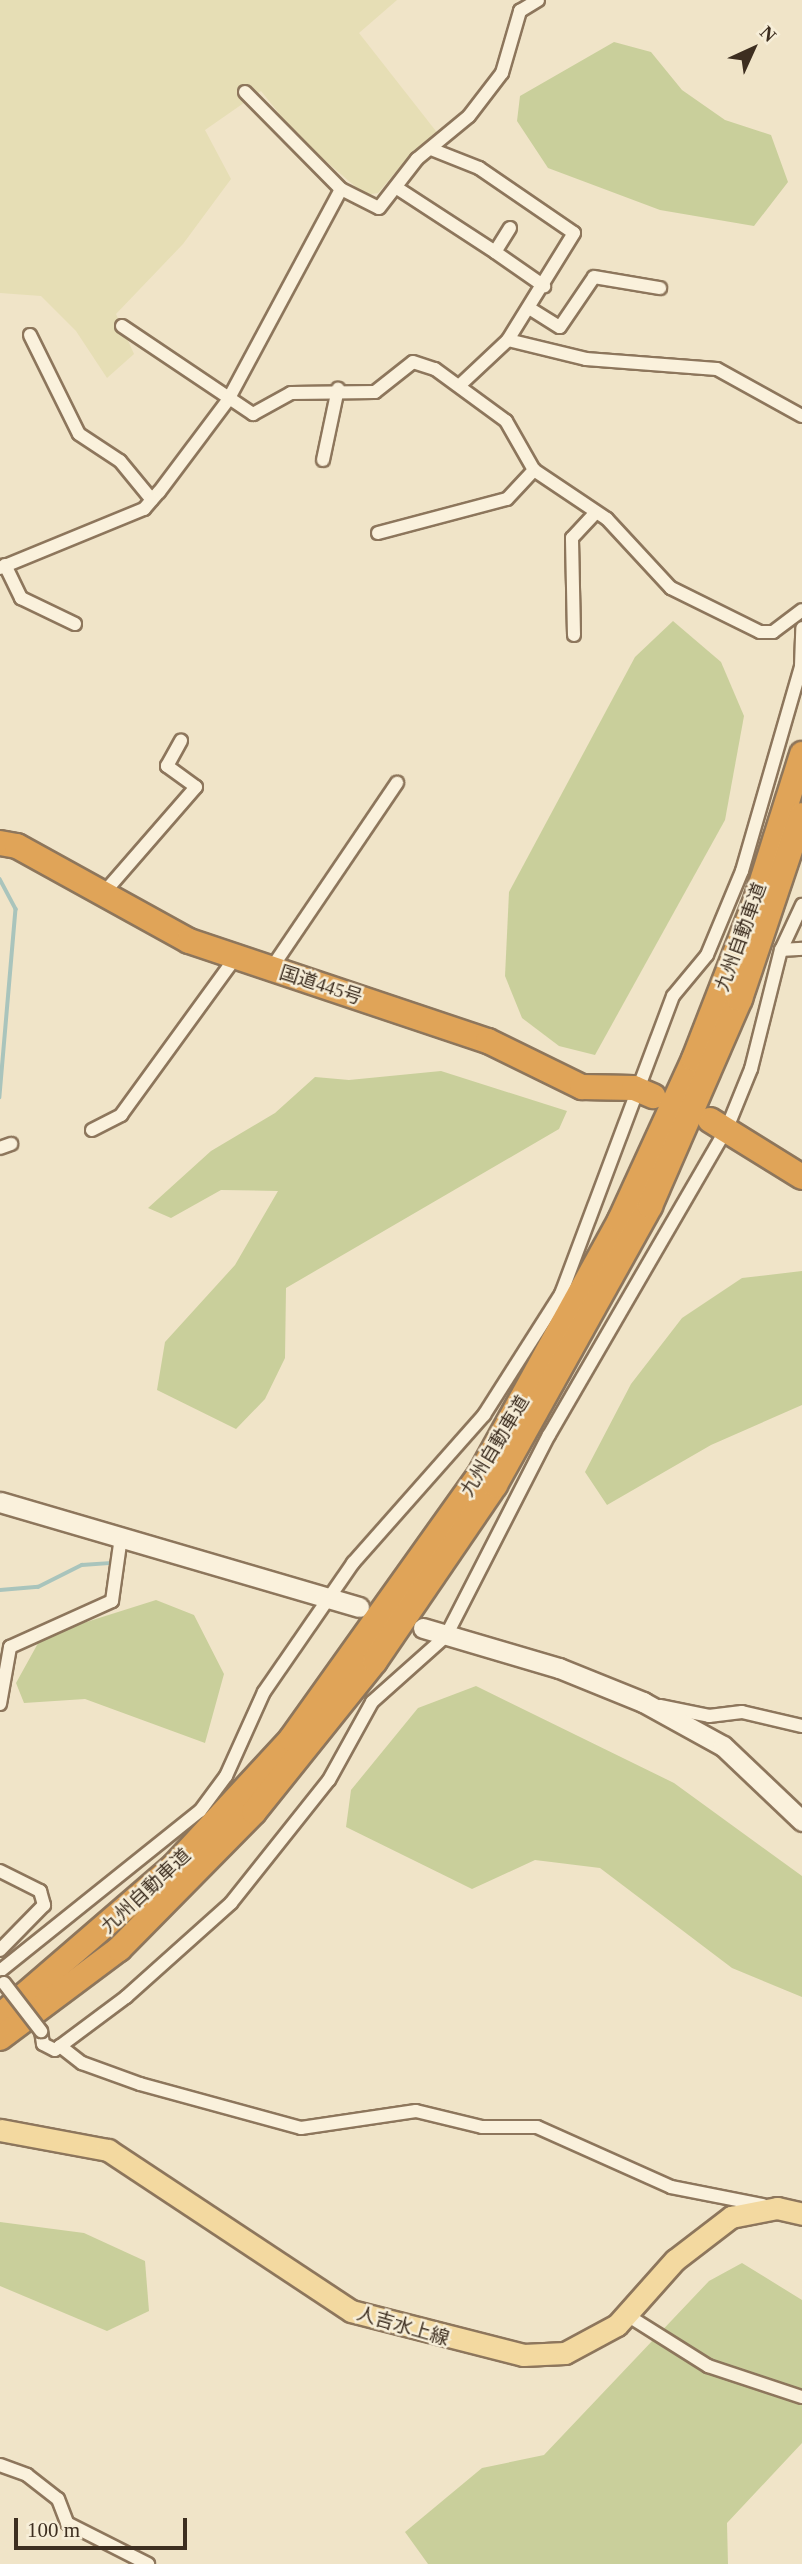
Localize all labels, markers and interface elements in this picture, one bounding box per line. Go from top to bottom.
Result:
north arrow [718,14,788,84]
text: N [756,22,780,46]
street label: 九州自動車道 [711,880,771,994]
street label: 国道445号 [277,961,365,1009]
street label: 九州自動車道 [456,1391,534,1501]
street label: 九州自動車道 [97,1844,195,1938]
street label: 人吉水上線 [354,2302,452,2350]
scale bar [18,2504,191,2548]
text: 100 m [27,2518,80,2542]

